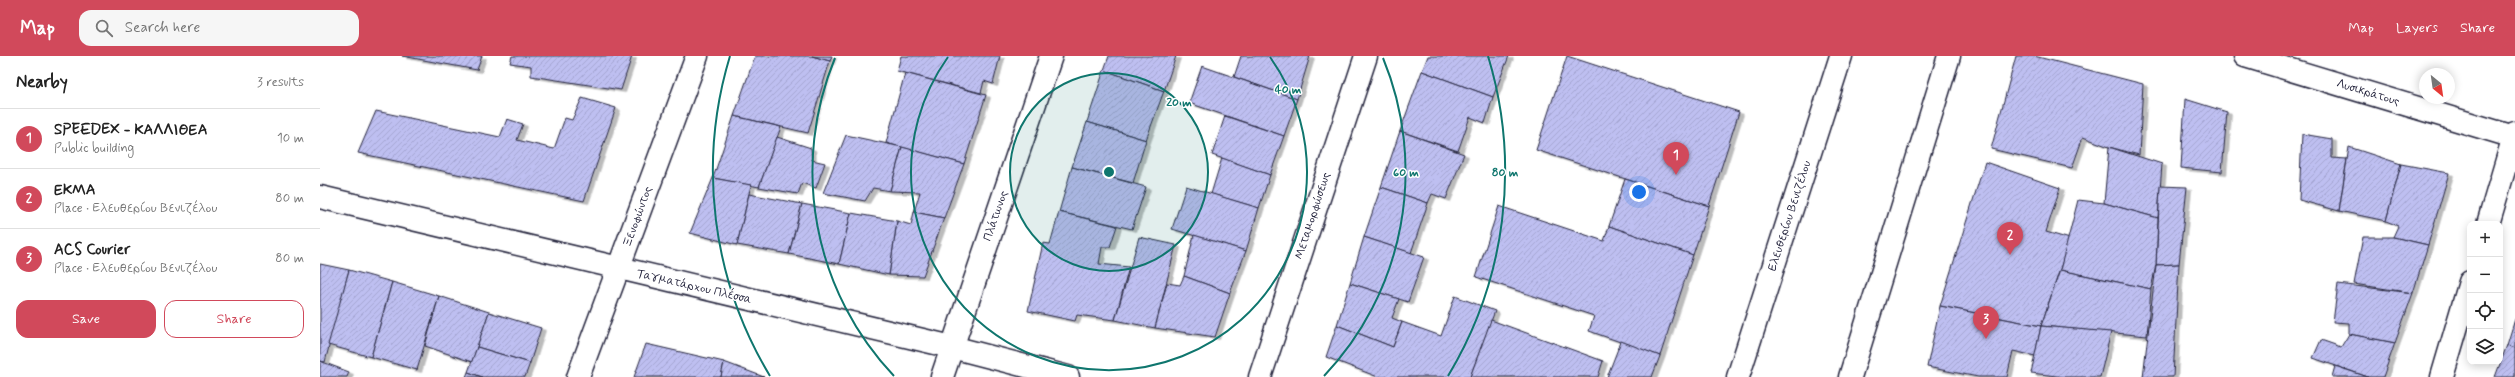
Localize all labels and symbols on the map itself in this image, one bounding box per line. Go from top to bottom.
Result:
north arrow [2419,68,2455,104]
street label: Λυσικράτους [2334,76,2402,110]
text: 40 m [1275,82,1302,98]
text: 20 m [1166,95,1192,111]
pin: 1 [1663,142,1689,175]
street label: Ελευθερίου Βενιζέλου [1764,158,1816,273]
centre of rings [1102,165,1116,179]
text: 60 m [1393,165,1419,181]
text: 80 m [1492,165,1519,181]
street label: Μεταμορφώσεως [1291,170,1335,262]
your location [1629,182,1649,202]
street label: Ξενοφώντος [620,184,656,250]
street label: Πλάτωνος [980,189,1012,243]
pin: 2 [1997,222,2023,255]
street label: Ταγματάρχου Πλέσσα [635,265,754,308]
pin: 3 [1973,306,1999,339]

